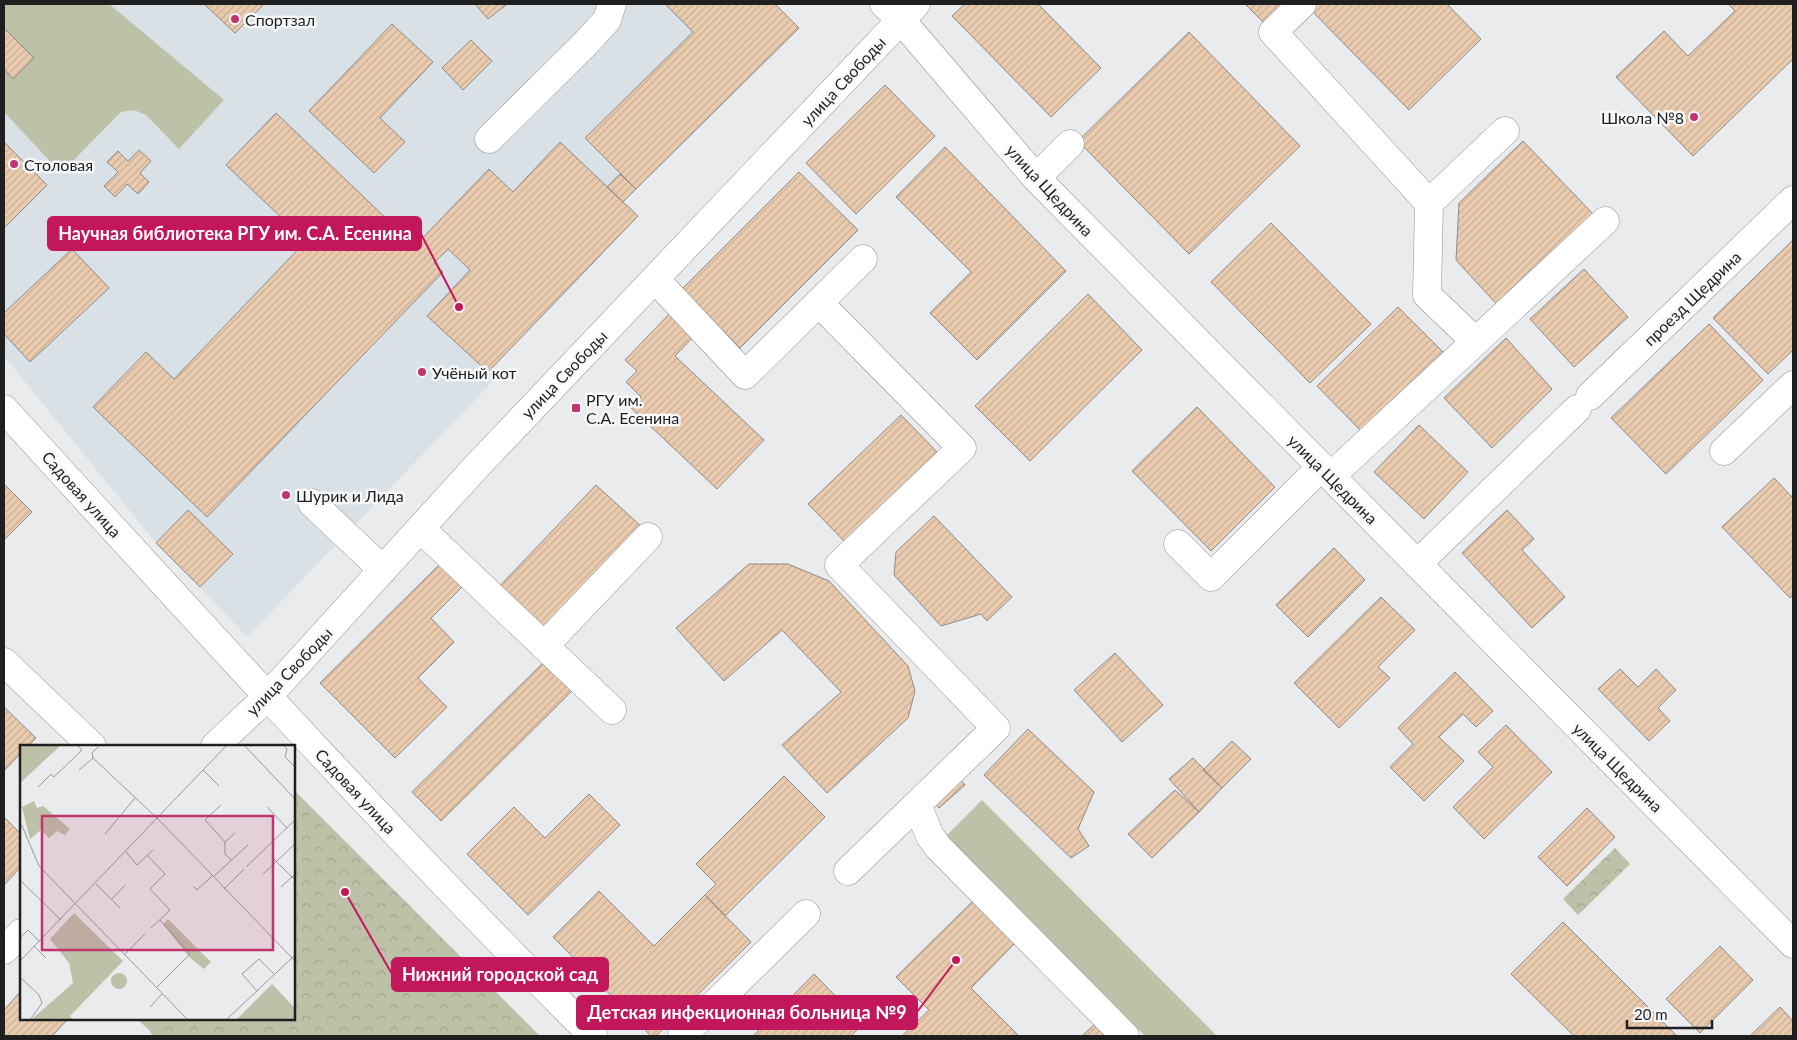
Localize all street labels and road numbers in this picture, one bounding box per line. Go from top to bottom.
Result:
street label: улица Свободы [797,32,889,130]
street label: улица Щедрина [1003,140,1097,240]
street label: проезд Щедрина [1640,247,1744,349]
street label: улица Свободы [517,326,611,422]
street label: улица Щедрина [1284,430,1382,528]
street label: Садовая улица [38,447,126,541]
street label: улица Свободы [242,623,336,719]
street label: улица Щедрина [1569,718,1667,816]
street label: Садовая улица [312,745,400,837]

